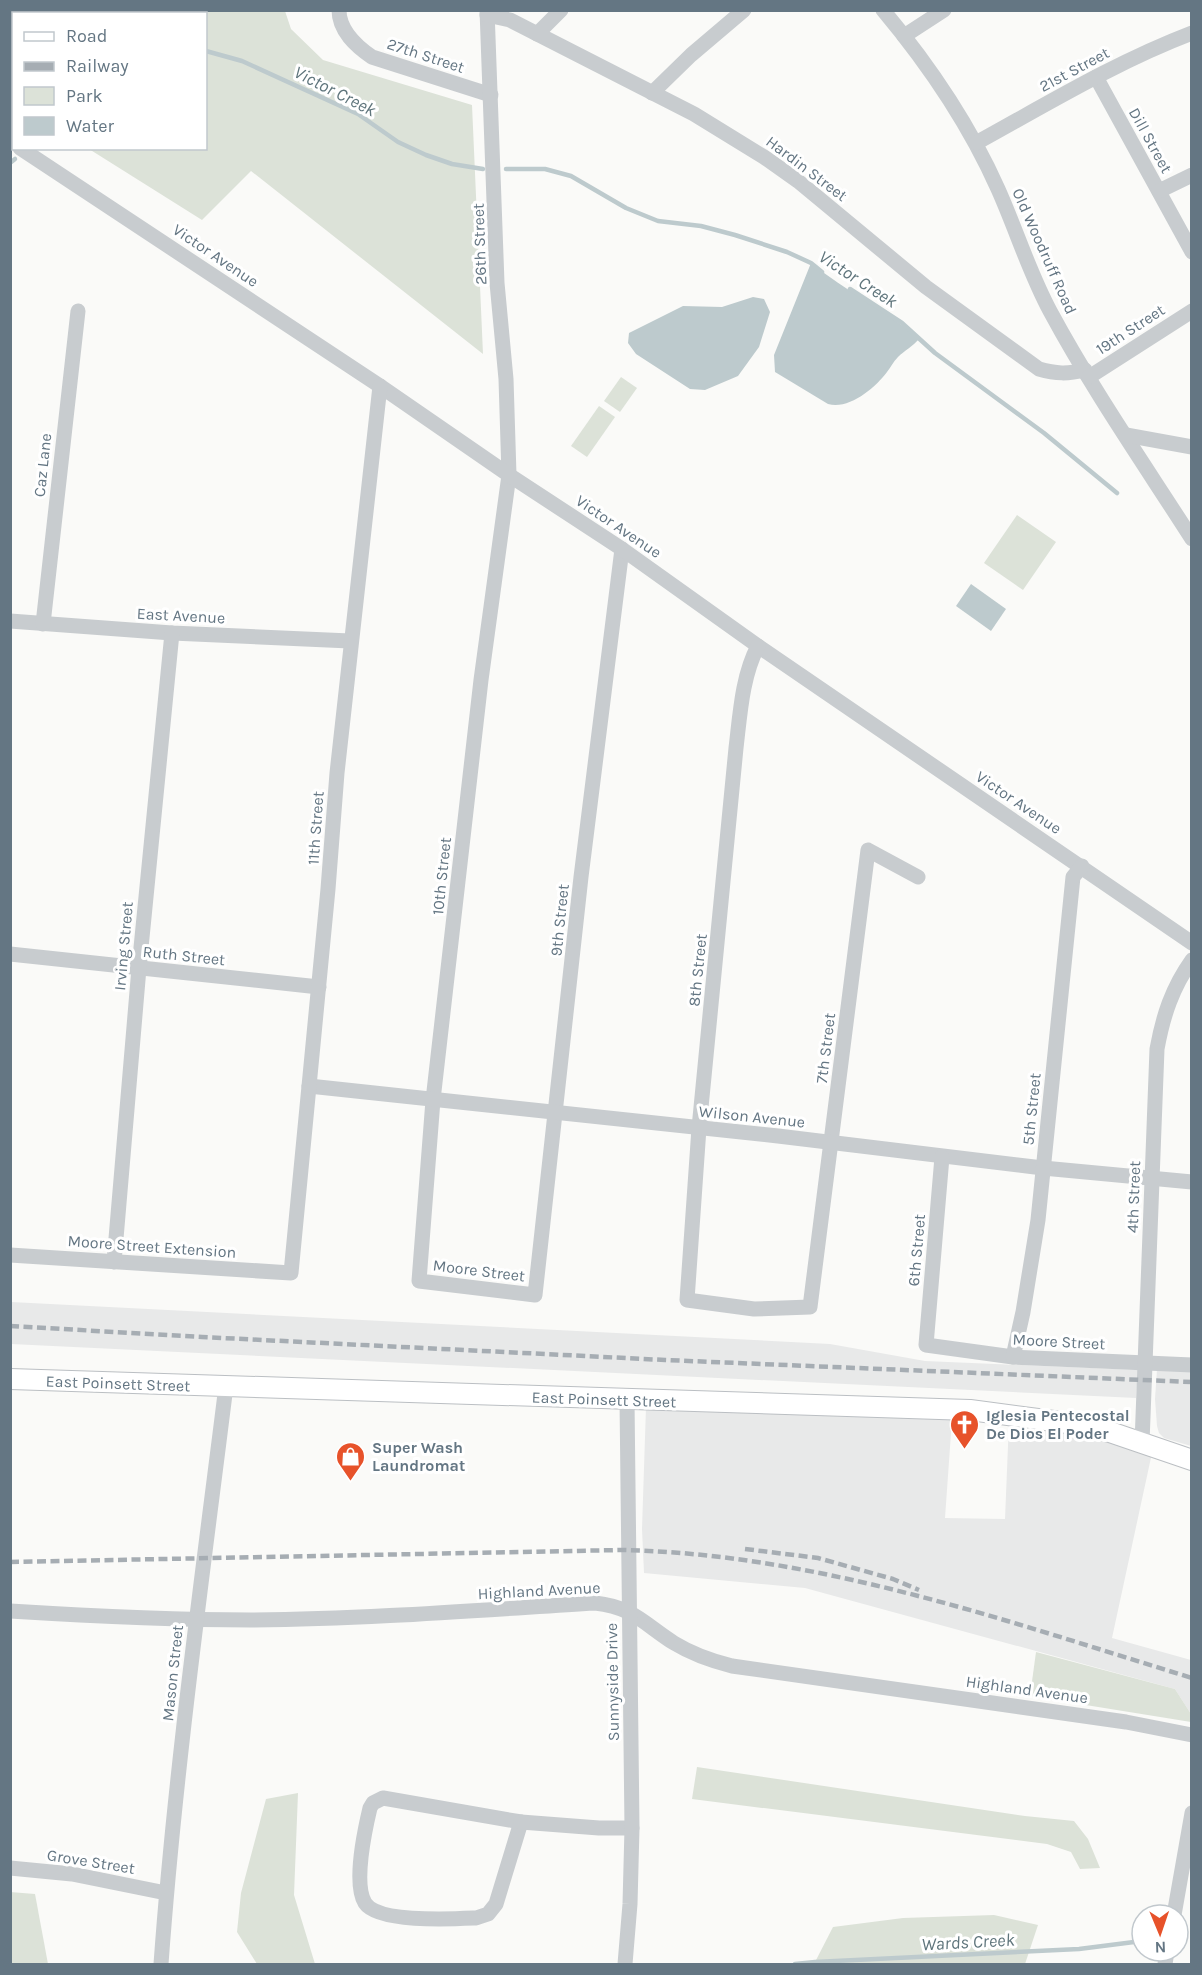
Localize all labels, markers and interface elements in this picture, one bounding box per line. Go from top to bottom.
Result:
legend [12,12,207,150]
text: Road [66,25,107,47]
street label: 27th Street [385,34,467,77]
street label: 21st Street [1036,43,1113,96]
text: Railway [66,55,129,77]
water label: Victor Creek [290,61,380,121]
text: Park [66,85,103,107]
street label: Dill Street [1125,104,1176,176]
text: Water [66,115,114,137]
street label: Hardin Street [762,132,851,205]
street label: Old Woodruff Road [1008,185,1081,317]
street label: 26th Street [469,203,490,285]
street label: Victor Avenue [169,220,262,291]
water label: Victor Creek [815,245,902,313]
street label: 19th Street [1092,300,1168,359]
street label: Caz Lane [30,432,55,498]
street label: Victor Avenue [572,491,665,562]
street label: East Avenue [136,604,226,627]
street label: Victor Avenue [972,767,1065,838]
street label: 11th Street [303,790,328,866]
street label: 10th Street [428,836,455,916]
street label: 9th Street [546,883,573,957]
street label: Irving Street [110,901,137,991]
street label: 8th Street [684,933,711,1007]
street label: Ruth Street [142,942,226,969]
street label: 7th Street [812,1012,839,1084]
street label: 5th Street [1018,1072,1045,1146]
street label: Wilson Avenue [698,1101,806,1132]
street label: 4th Street [1123,1161,1144,1233]
street label: 6th Street [904,1213,929,1287]
street label: Moore Street Extension [67,1231,237,1262]
street label: Moore Street [432,1255,526,1286]
street label: Moore Street [1012,1330,1106,1353]
street label: East Poinsett Street [45,1371,190,1396]
street label: East Poinsett Street [531,1387,676,1412]
place label: Iglesia Pentecostal De Dios El Poder [986,1406,1130,1443]
church icon: Iglesia Pentecostal De Dios El Poder [949,1408,981,1450]
place label: Super Wash Laundromat [372,1438,465,1475]
shop icon: Super Wash Laundromat [335,1440,367,1482]
street label: Highland Avenue [477,1578,601,1603]
street label: Sunnyside Drive [602,1623,623,1741]
street label: Mason Street [158,1624,187,1722]
street label: Highland Avenue [965,1672,1089,1707]
street label: Grove Street [46,1845,136,1878]
north arrow [1130,1903,1190,1963]
water label: Wards Creek [921,1929,1016,1955]
text: N [1154,1938,1167,1957]

